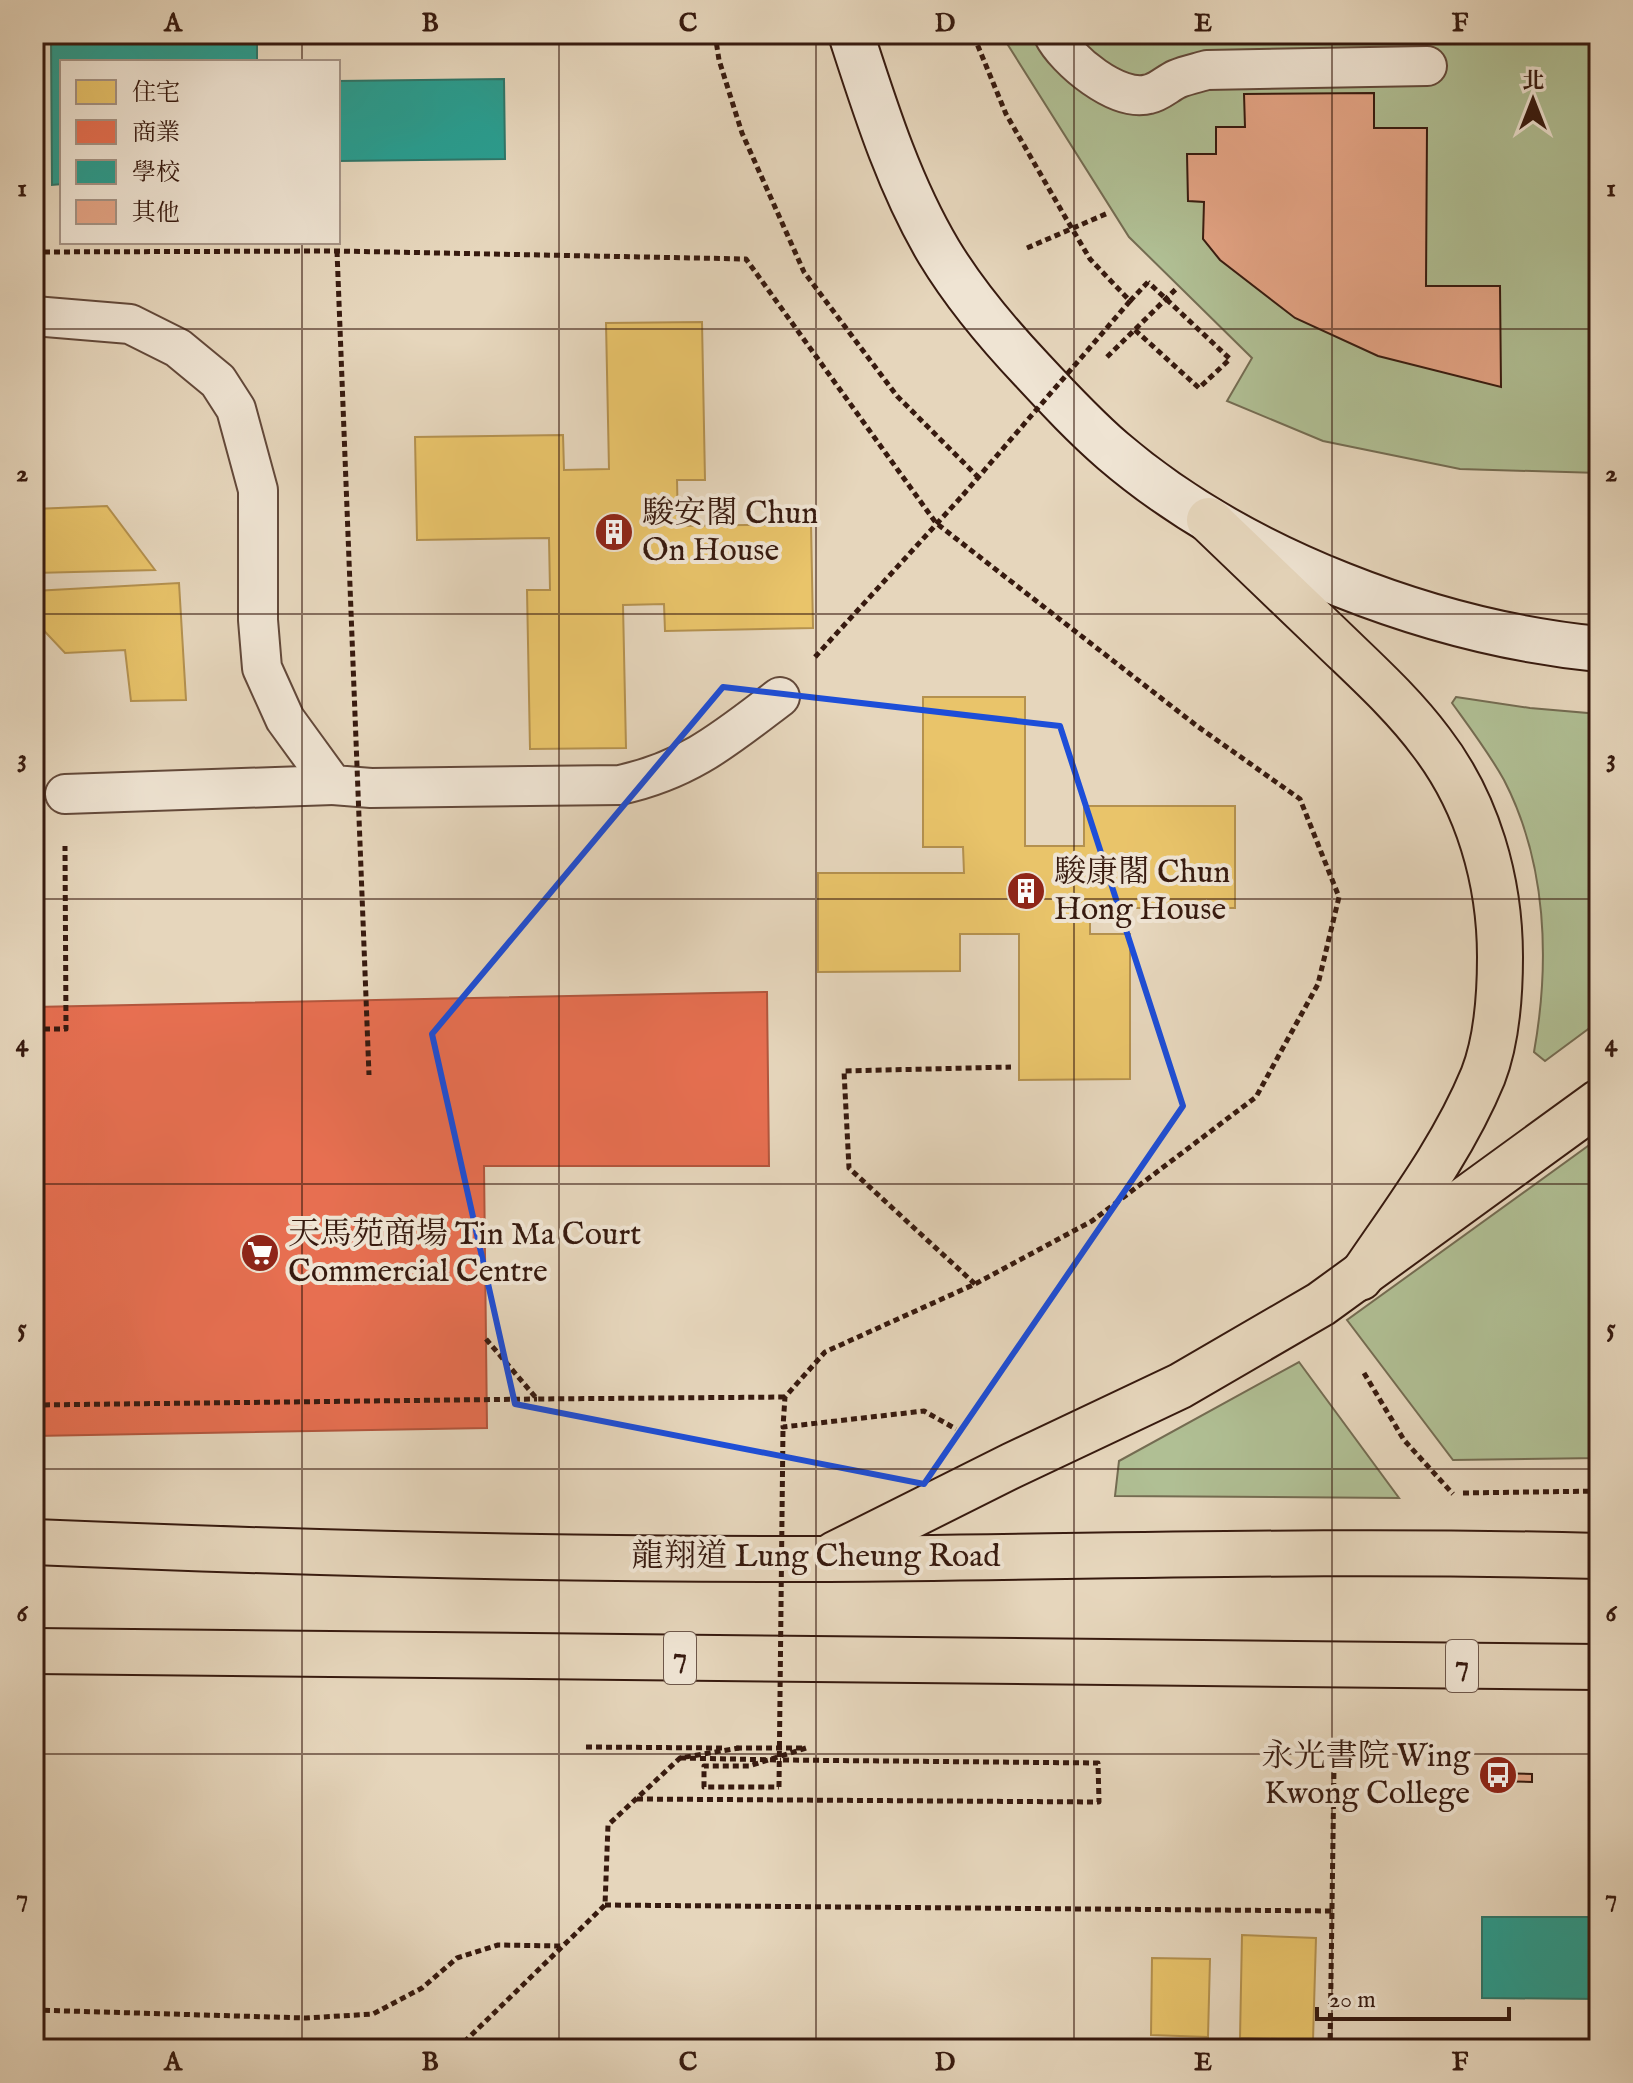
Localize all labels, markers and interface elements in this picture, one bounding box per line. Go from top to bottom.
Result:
text: A [163,7,183,40]
text: B [421,7,439,40]
text: C [679,7,698,40]
text: D [935,7,956,40]
text: E [1194,7,1212,40]
text: F [1452,7,1469,40]
legend [60,60,340,244]
north arrow [1493,60,1573,140]
text: 北 [1522,68,1544,96]
text: 住宅 [132,78,180,109]
text: 商業 [132,118,180,149]
text: 學校 [132,158,180,189]
text: 1 [17,172,27,205]
text: 1 [1606,172,1616,205]
text: 其他 [132,198,180,229]
text: 2 [16,457,28,490]
text: 2 [1605,457,1617,490]
place label: 駿安閣 Chun On House [642,494,818,572]
building icon: 駿安閣 Chun On House [593,511,635,553]
text: 3 [17,742,27,775]
text: 3 [1606,742,1616,775]
place label: 駿康閣 Chun Hong House [1054,853,1230,931]
building icon: 駿康閣 Chun Hong House [1005,870,1047,912]
text: 4 [16,1027,30,1060]
text: 4 [1605,1027,1619,1060]
place label: 天馬苑商場 Tin Ma Court Commercial Centre [288,1215,641,1293]
supermarket icon: 天馬苑商場 Tin Ma Court Commercial Centre [239,1232,281,1274]
text: 5 [17,1312,27,1345]
text: 5 [1606,1312,1616,1345]
street label: 龍翔道 Lung Cheung Road [632,1537,1001,1578]
text: 6 [17,1597,29,1630]
text: 6 [1606,1597,1618,1630]
road number: 7 [664,1632,696,1684]
road number: 7 [1446,1640,1478,1692]
place label: 永光書院 Wing Kwong College [1262,1737,1471,1815]
bus stop icon: 永光書院 Wing Kwong College [1477,1754,1519,1796]
text: 7 [16,1882,28,1915]
text: 7 [1605,1882,1617,1915]
scale bar [1317,1971,1509,2021]
text: 20 m [1329,1985,1376,2016]
text: A [163,2046,183,2079]
text: B [421,2046,439,2079]
text: C [679,2046,698,2079]
text: D [935,2046,956,2079]
text: E [1194,2046,1212,2079]
text: F [1452,2046,1469,2079]

